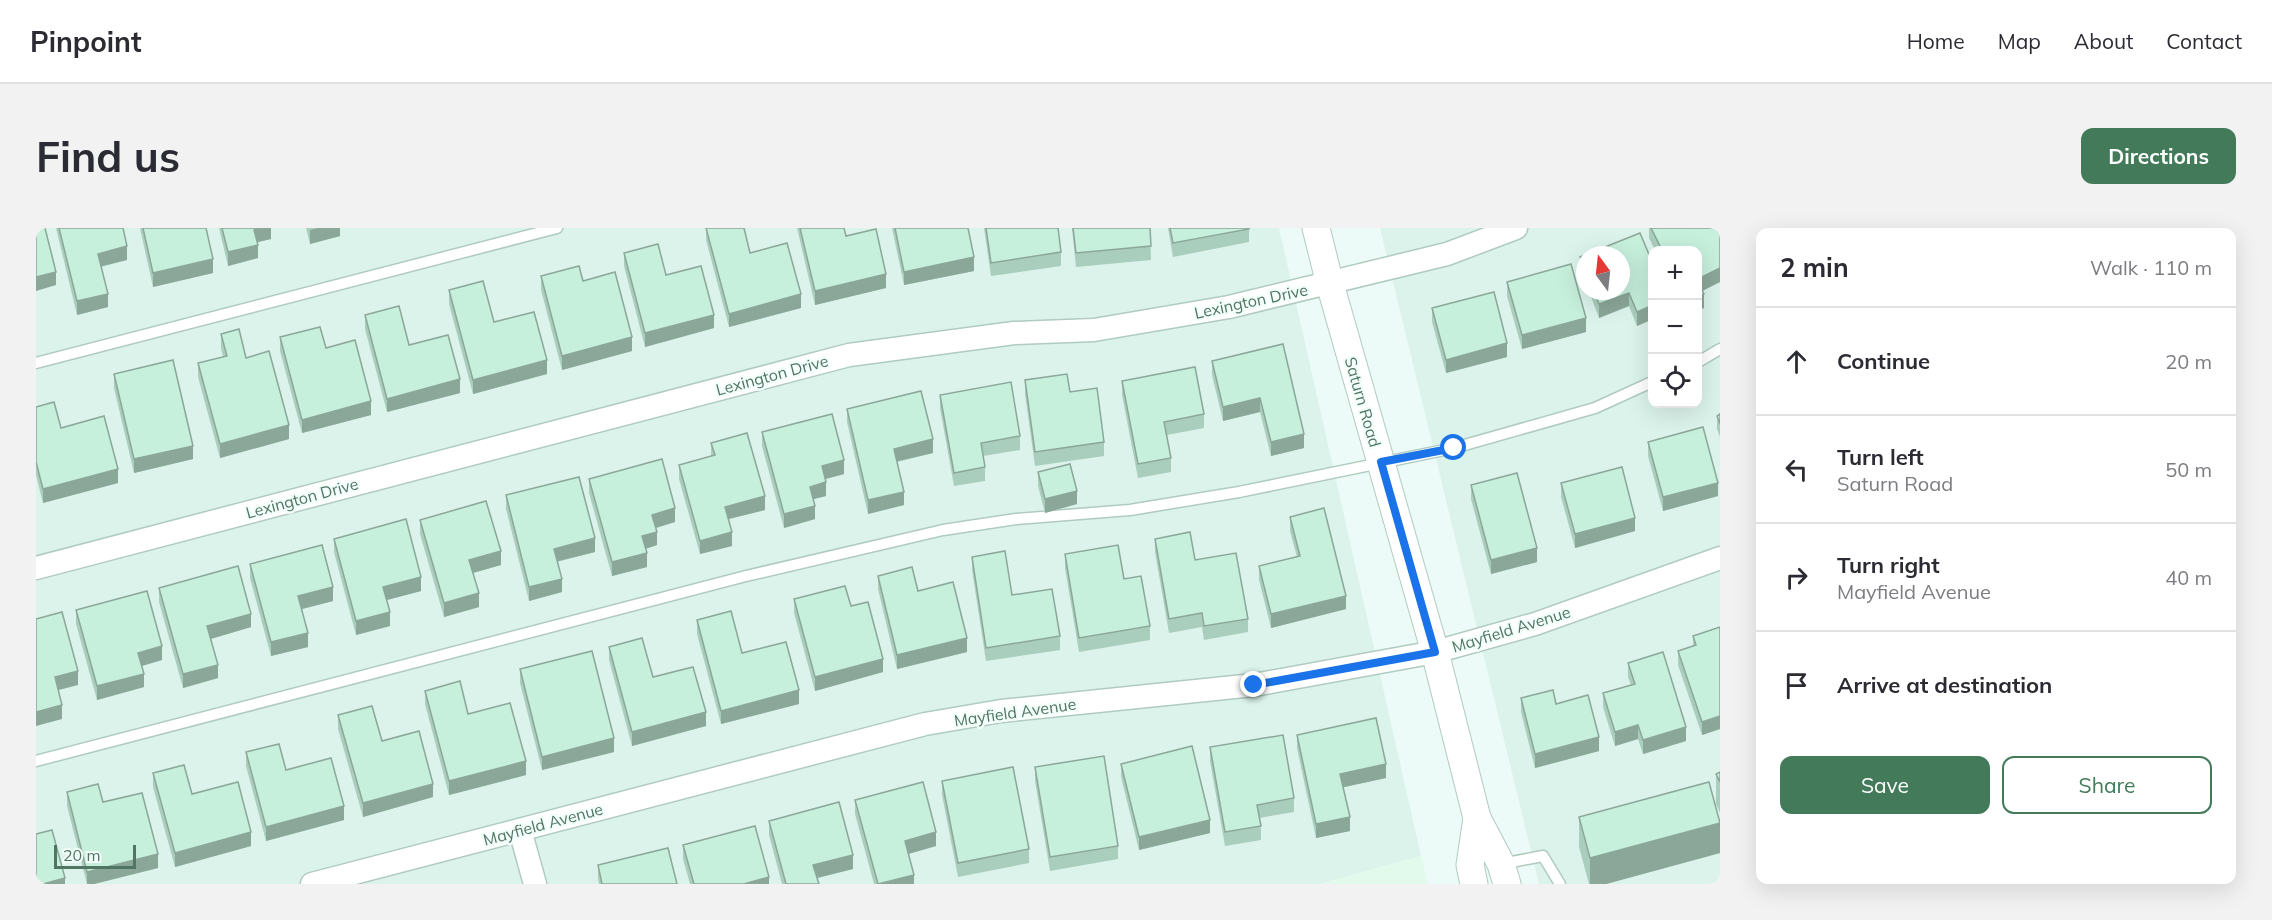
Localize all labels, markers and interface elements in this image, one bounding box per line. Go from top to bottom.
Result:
text: Pinpoint [30,24,142,59]
text: Home [1907,28,1965,54]
text: Map [1998,28,2041,54]
text: About [2074,28,2133,54]
text: Contact [2166,28,2242,54]
button: Directions [2081,128,2236,184]
text: Find us [36,130,180,183]
north arrow [1576,246,1630,300]
map controls [1648,246,1702,408]
button: + [1648,246,1702,300]
text: 2 min [1780,251,1849,284]
text: Walk · 110 m [2090,255,2212,280]
street label: Lexington Drive [1192,279,1310,323]
button: − [1648,300,1702,354]
icon: ahead [1780,345,1813,378]
text: Continue [1837,347,1930,375]
text: 20 m [2165,349,2212,374]
street label: Lexington Drive [714,350,830,400]
button: locate [1648,354,1702,408]
street label: Saturn Road [1341,355,1385,449]
route start [1440,434,1466,460]
text: Turn left [1837,443,1924,471]
icon: left [1780,453,1813,486]
text: 50 m [2165,457,2212,482]
text: Saturn Road [1837,471,1953,496]
street label: Lexington Drive [244,473,360,523]
text: Turn right [1837,551,1940,579]
icon: right [1780,561,1813,594]
text: 40 m [2165,565,2212,590]
text: Mayfield Avenue [1837,579,1991,604]
street label: Mayfield Avenue [1449,601,1573,657]
icon: arrive [1780,669,1813,702]
route end [1240,671,1266,697]
text: Arrive at destination [1837,671,2052,699]
street label: Mayfield Avenue [953,694,1077,730]
button: Save [1780,756,1990,814]
button: Share [2002,756,2212,814]
street label: Mayfield Avenue [481,798,605,850]
scale bar [54,842,136,870]
text: 20 m [63,845,100,865]

